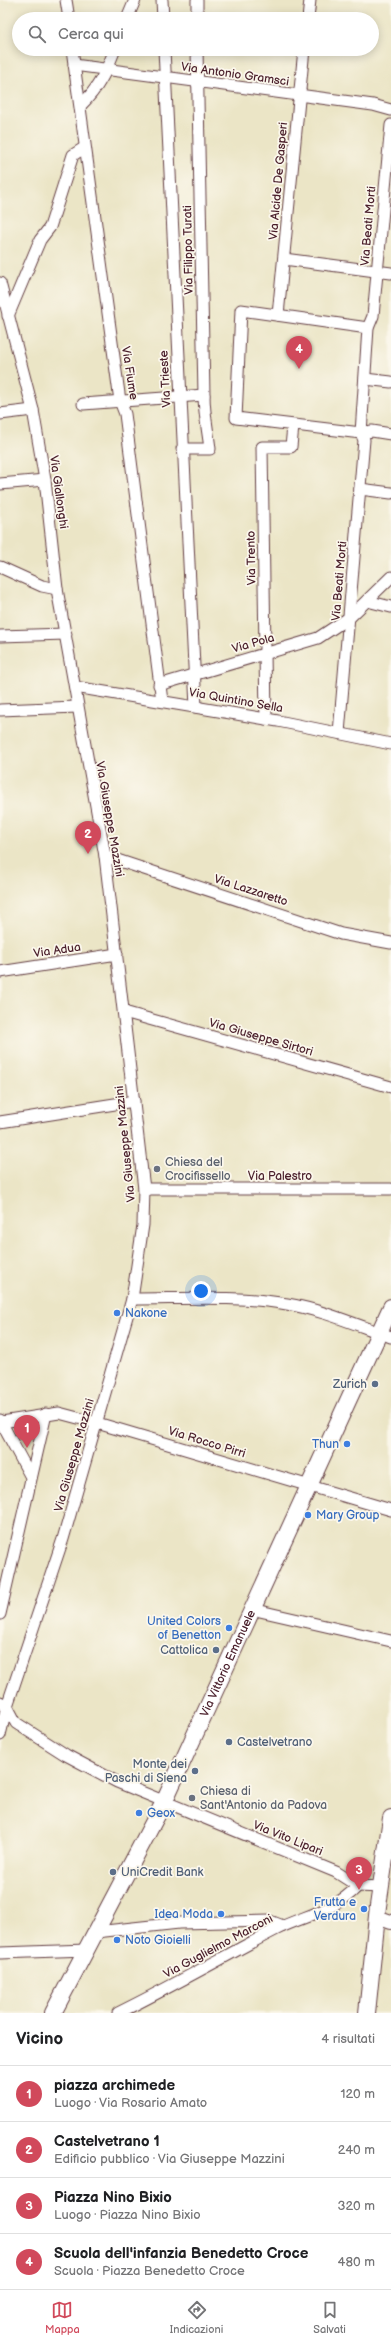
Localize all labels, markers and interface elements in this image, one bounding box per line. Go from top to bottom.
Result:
search box [12,12,379,56]
icon: search [26,23,48,45]
text: Cerca qui [58,25,124,44]
street label: Via Antonio Gramsci [180,59,290,90]
street label: Via Alcide De Gasperi [266,121,291,241]
street label: Via Beati Morti [358,185,379,267]
street label: Via Filippo Turati [180,205,197,295]
pin: 4 [286,336,312,369]
street label: Via Fiume [118,345,141,401]
street label: Via Trieste [157,350,174,408]
street label: Via Giallonghi [46,454,71,530]
street label: Via Trento [244,530,259,585]
street label: Via Beati Morti [329,540,350,622]
street label: Via Pola [230,630,276,657]
street label: Via Quintino Sella [188,685,284,716]
street label: Via Giuseppe Mazzini [92,760,127,878]
pin: 2 [75,821,101,854]
street label: Via Lazzaretto [212,871,290,910]
street label: Via Adua [32,940,82,961]
street label: Via Giuseppe Sirtori [207,1015,315,1060]
street label: Via Giuseppe Mazzini [112,1085,139,1203]
place label: Chiesa del Crocifissello [165,1155,231,1184]
marker: Chiesa del Crocifissello [152,1164,162,1174]
street label: Via Palestro [248,1169,312,1184]
your location [191,1281,211,1301]
place label: Nakone [125,1306,167,1321]
marker: Nakone [112,1308,122,1318]
place label: Zurich [332,1377,367,1392]
marker: Zurich [370,1379,380,1389]
street label: Via Giuseppe Mazzini [51,1397,98,1513]
pin: 1 [14,1415,40,1448]
street label: Via Rocco Pirri [166,1424,248,1461]
place label: Thun [312,1437,339,1452]
marker: Thun [342,1439,352,1449]
place label: Mary Group [316,1508,379,1523]
marker: Mary Group [303,1510,313,1520]
street label: Via Vittorio Emanuele [197,1608,259,1719]
place label: United Colors of Benetton [147,1614,221,1643]
marker: United Colors of Benetton [224,1623,234,1633]
place label: Cattolica [160,1643,208,1658]
marker: Cattolica [211,1645,221,1655]
place label: Castelvetrano [237,1735,312,1750]
marker: Castelvetrano [224,1737,234,1747]
place label: Monte dei Paschi di Siena [105,1757,187,1786]
marker: Monte dei Paschi di Siena [190,1766,200,1776]
place label: Chiesa di Sant'Antonio da Padova [200,1784,327,1813]
marker: Chiesa di Sant'Antonio da Padova [187,1793,197,1803]
place label: Geox [147,1806,176,1821]
marker: Geox [134,1808,144,1818]
street label: Via Vito Lipari [251,1818,325,1859]
pin: 3 [346,1857,372,1890]
place label: UniCredit Bank [121,1865,203,1880]
marker: UniCredit Bank [108,1867,118,1877]
place label: Frutta e Verdura [314,1895,356,1924]
marker: Frutta e Verdura [359,1904,369,1914]
place label: Idea Moda [154,1907,213,1922]
marker: Idea Moda [216,1909,226,1919]
street label: Via Guglielmo Marconi [161,1911,276,1982]
place label: Noto Gioielli [125,1933,191,1948]
marker: Noto Gioielli [112,1935,122,1945]
text: Vicino [16,2029,63,2049]
text: 4 risultati [321,2031,375,2047]
text: piazza archimede [54,2076,175,2095]
text: 1 [26,2086,32,2102]
text: 120 m [340,2086,375,2102]
text: Luogo · Via Rosario Amato [54,2095,207,2111]
text: Castelvetrano 1 [54,2132,160,2151]
text: 2 [25,2142,33,2158]
text: 240 m [338,2142,375,2158]
text: Edificio pubblico · Via Giuseppe Mazzini [54,2151,285,2167]
text: Piazza Nino Bixio [54,2188,172,2207]
text: 3 [25,2198,33,2214]
text: 320 m [337,2198,375,2214]
text: Luogo · Piazza Nino Bixio [54,2207,201,2223]
text: Scuola dell'infanzia Benedetto Croce [54,2244,308,2263]
text: 4 [25,2254,33,2270]
text: 480 m [338,2254,375,2270]
text: Scuola · Piazza Benedetto Croce [54,2263,245,2279]
tab: Mappa [45,2299,80,2336]
tab: Indicazioni [170,2299,223,2336]
tab: Salvati [313,2299,346,2336]

